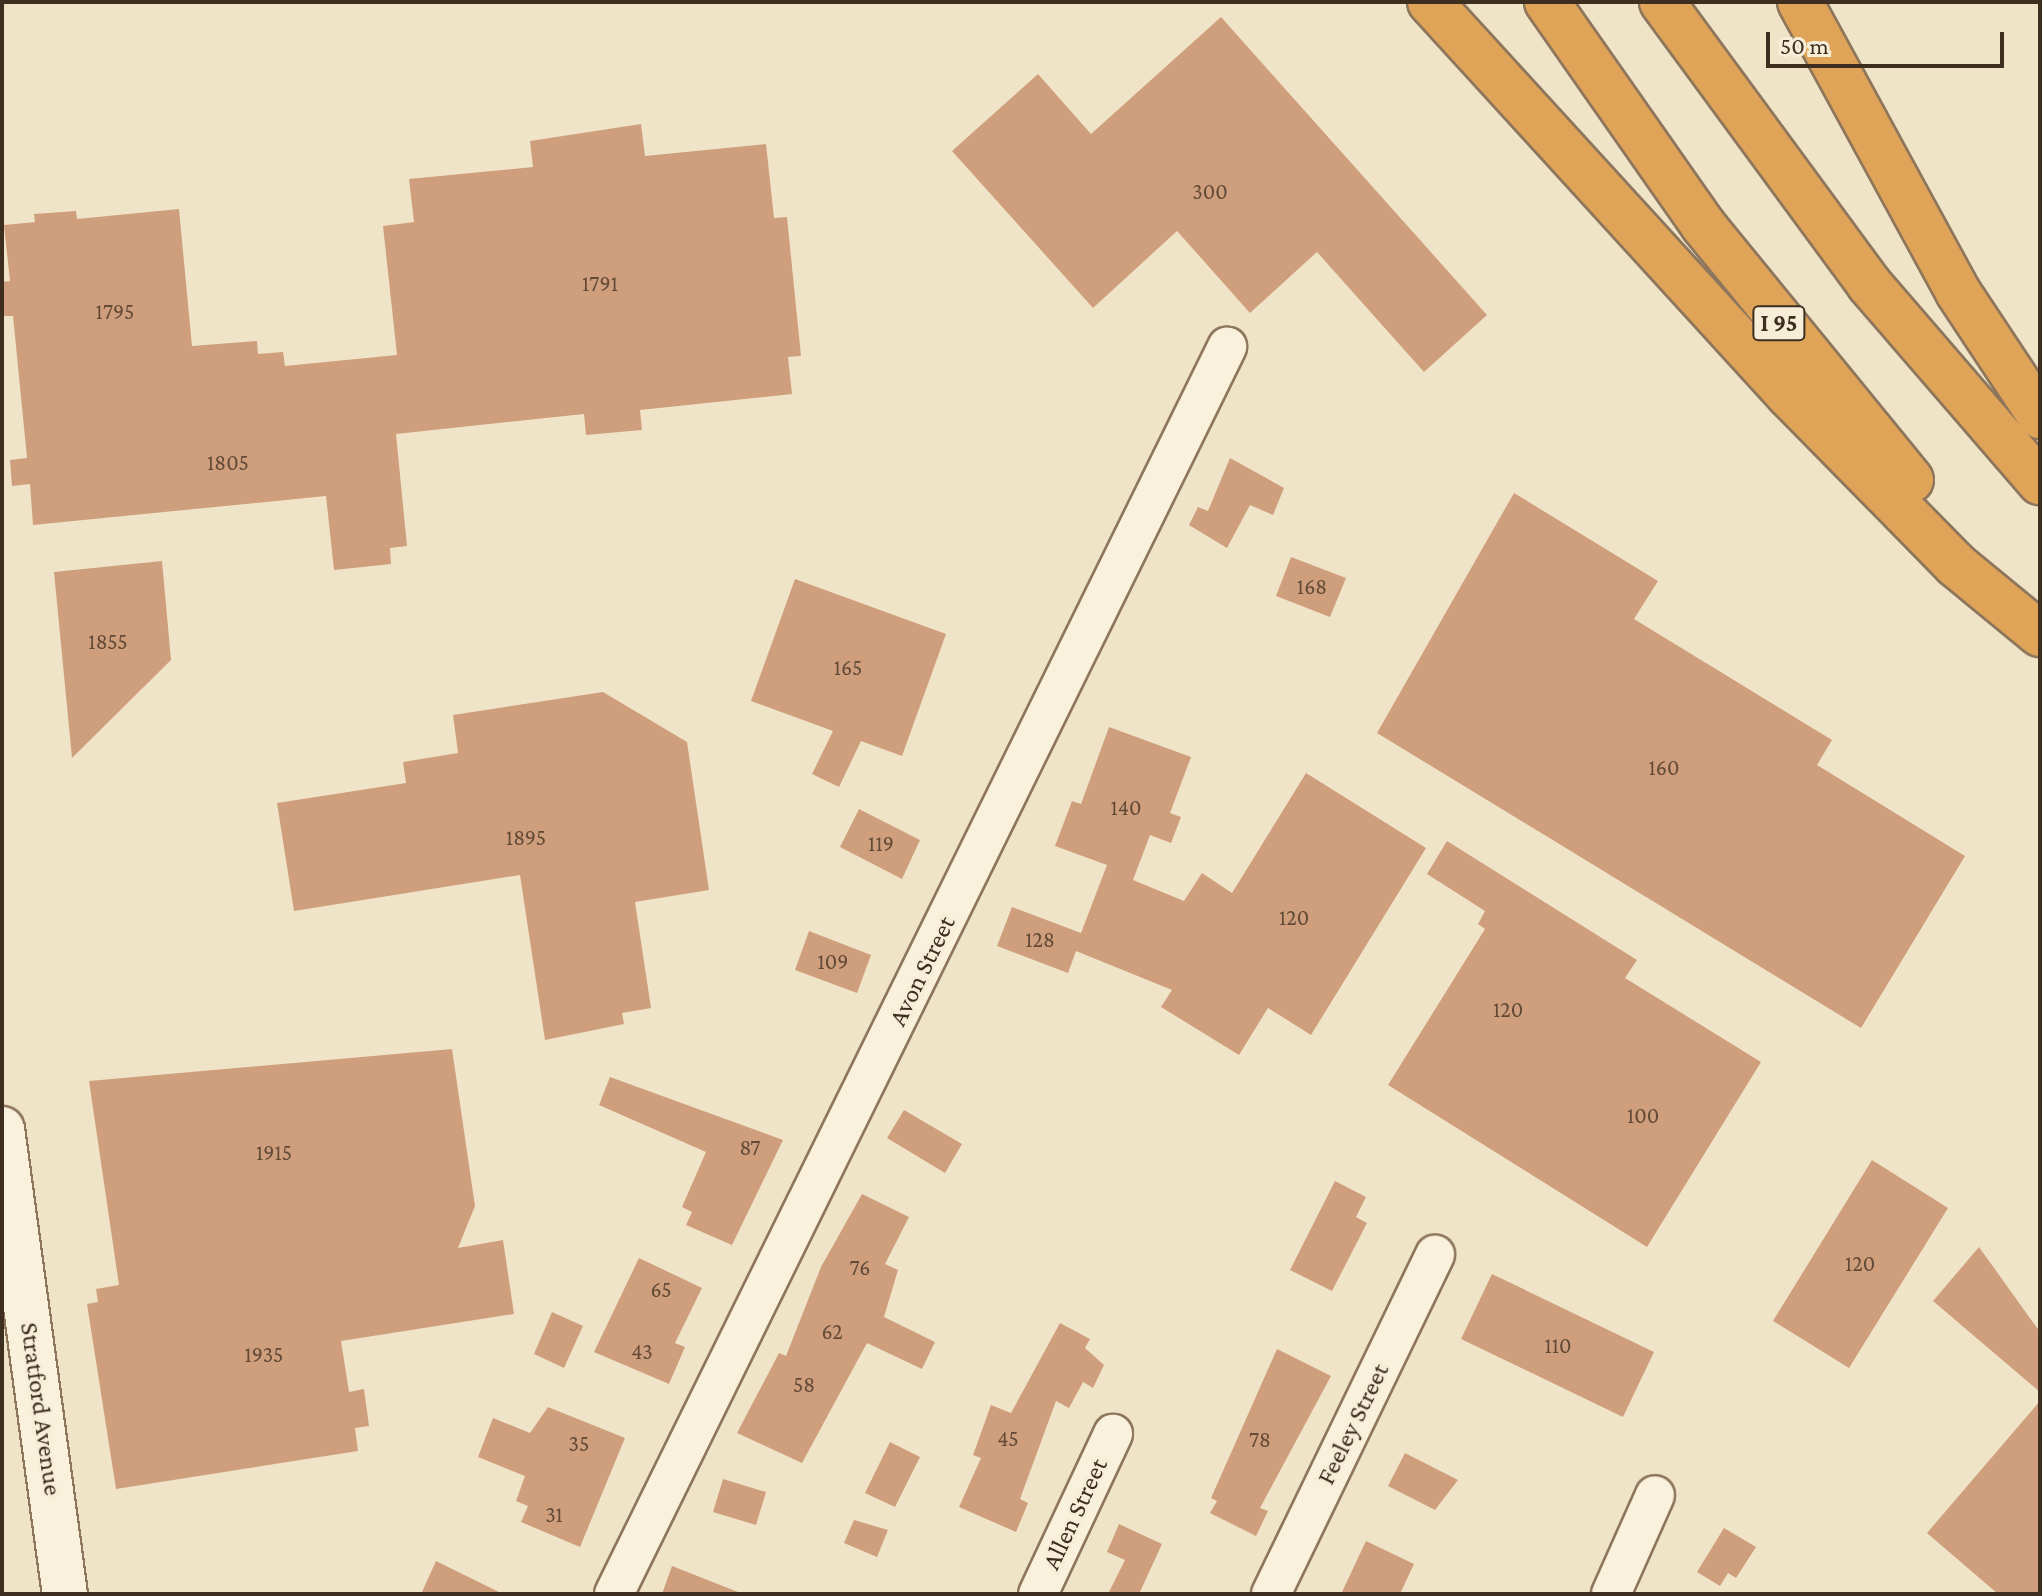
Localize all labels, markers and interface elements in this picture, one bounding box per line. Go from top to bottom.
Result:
scale bar [1770,16,2008,66]
text: 50 m [1780,32,1829,59]
house number: 300 [1192,179,1228,205]
house number: 1791 [582,271,618,297]
house number: 1795 [96,299,134,325]
road number: I 95 [1751,303,1807,343]
house number: 1805 [207,450,249,476]
house number: 168 [1297,574,1327,600]
house number: 1855 [88,629,128,655]
house number: 165 [834,655,862,681]
house number: 160 [1649,755,1679,781]
house number: 140 [1111,795,1141,821]
house number: 1895 [506,825,546,851]
house number: 119 [868,831,894,857]
house number: 120 [1279,905,1309,931]
street label: Avon Street [882,911,962,1031]
house number: 128 [1025,927,1055,953]
house number: 109 [818,949,848,975]
house number: 120 [1493,997,1523,1023]
house number: 100 [1627,1103,1659,1129]
house number: 87 [739,1135,761,1161]
house number: 1915 [256,1140,292,1166]
house number: 120 [1845,1251,1875,1277]
house number: 76 [849,1255,871,1281]
house number: 65 [650,1277,672,1303]
house number: 62 [821,1319,843,1345]
street label: Stratford Avenue [13,1320,69,1498]
house number: 110 [1544,1333,1572,1359]
house number: 43 [631,1339,653,1365]
house number: 1935 [245,1342,283,1368]
street label: Feeley Street [1310,1358,1396,1490]
house number: 58 [793,1372,815,1398]
house number: 45 [997,1426,1019,1452]
house number: 78 [1249,1427,1271,1453]
house number: 35 [569,1431,589,1457]
street label: Allen Street [1036,1453,1114,1575]
house number: 31 [545,1502,563,1528]

